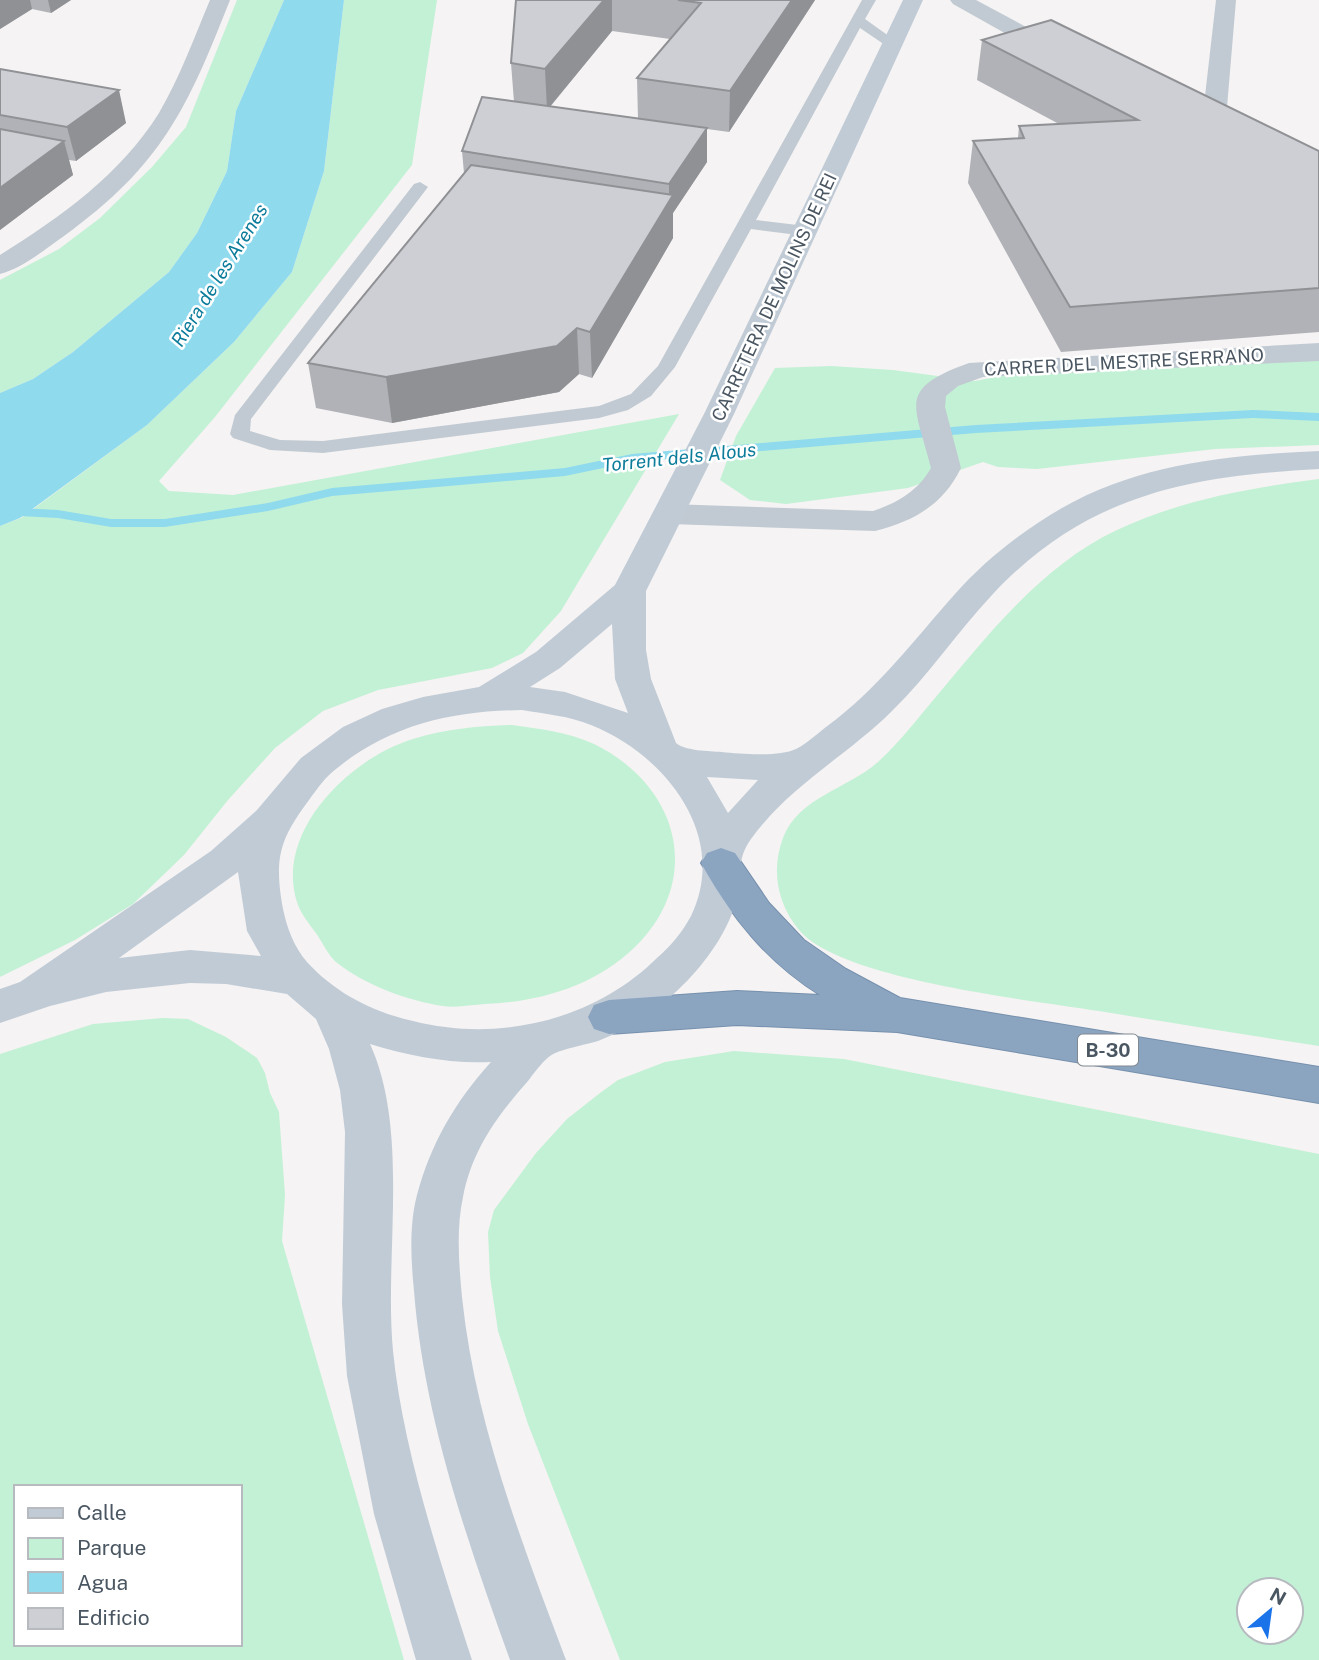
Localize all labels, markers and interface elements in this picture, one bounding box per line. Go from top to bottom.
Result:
street label: CARRETERA DE MOLINS DE REI [707,170,841,424]
water label: Riera de les Arenes [166,200,272,350]
street label: CARRER DEL MESTRE SERRANO [984,344,1264,380]
water label: Torrent dels Alous [601,438,757,476]
road number: B-30 [1078,1034,1138,1066]
legend [14,1485,242,1646]
text: Calle [77,1500,127,1525]
text: Parque [77,1535,146,1560]
text: Agua [77,1570,128,1595]
north arrow [1235,1576,1305,1646]
text: N [1266,1583,1290,1609]
text: Edificio [77,1605,150,1630]

